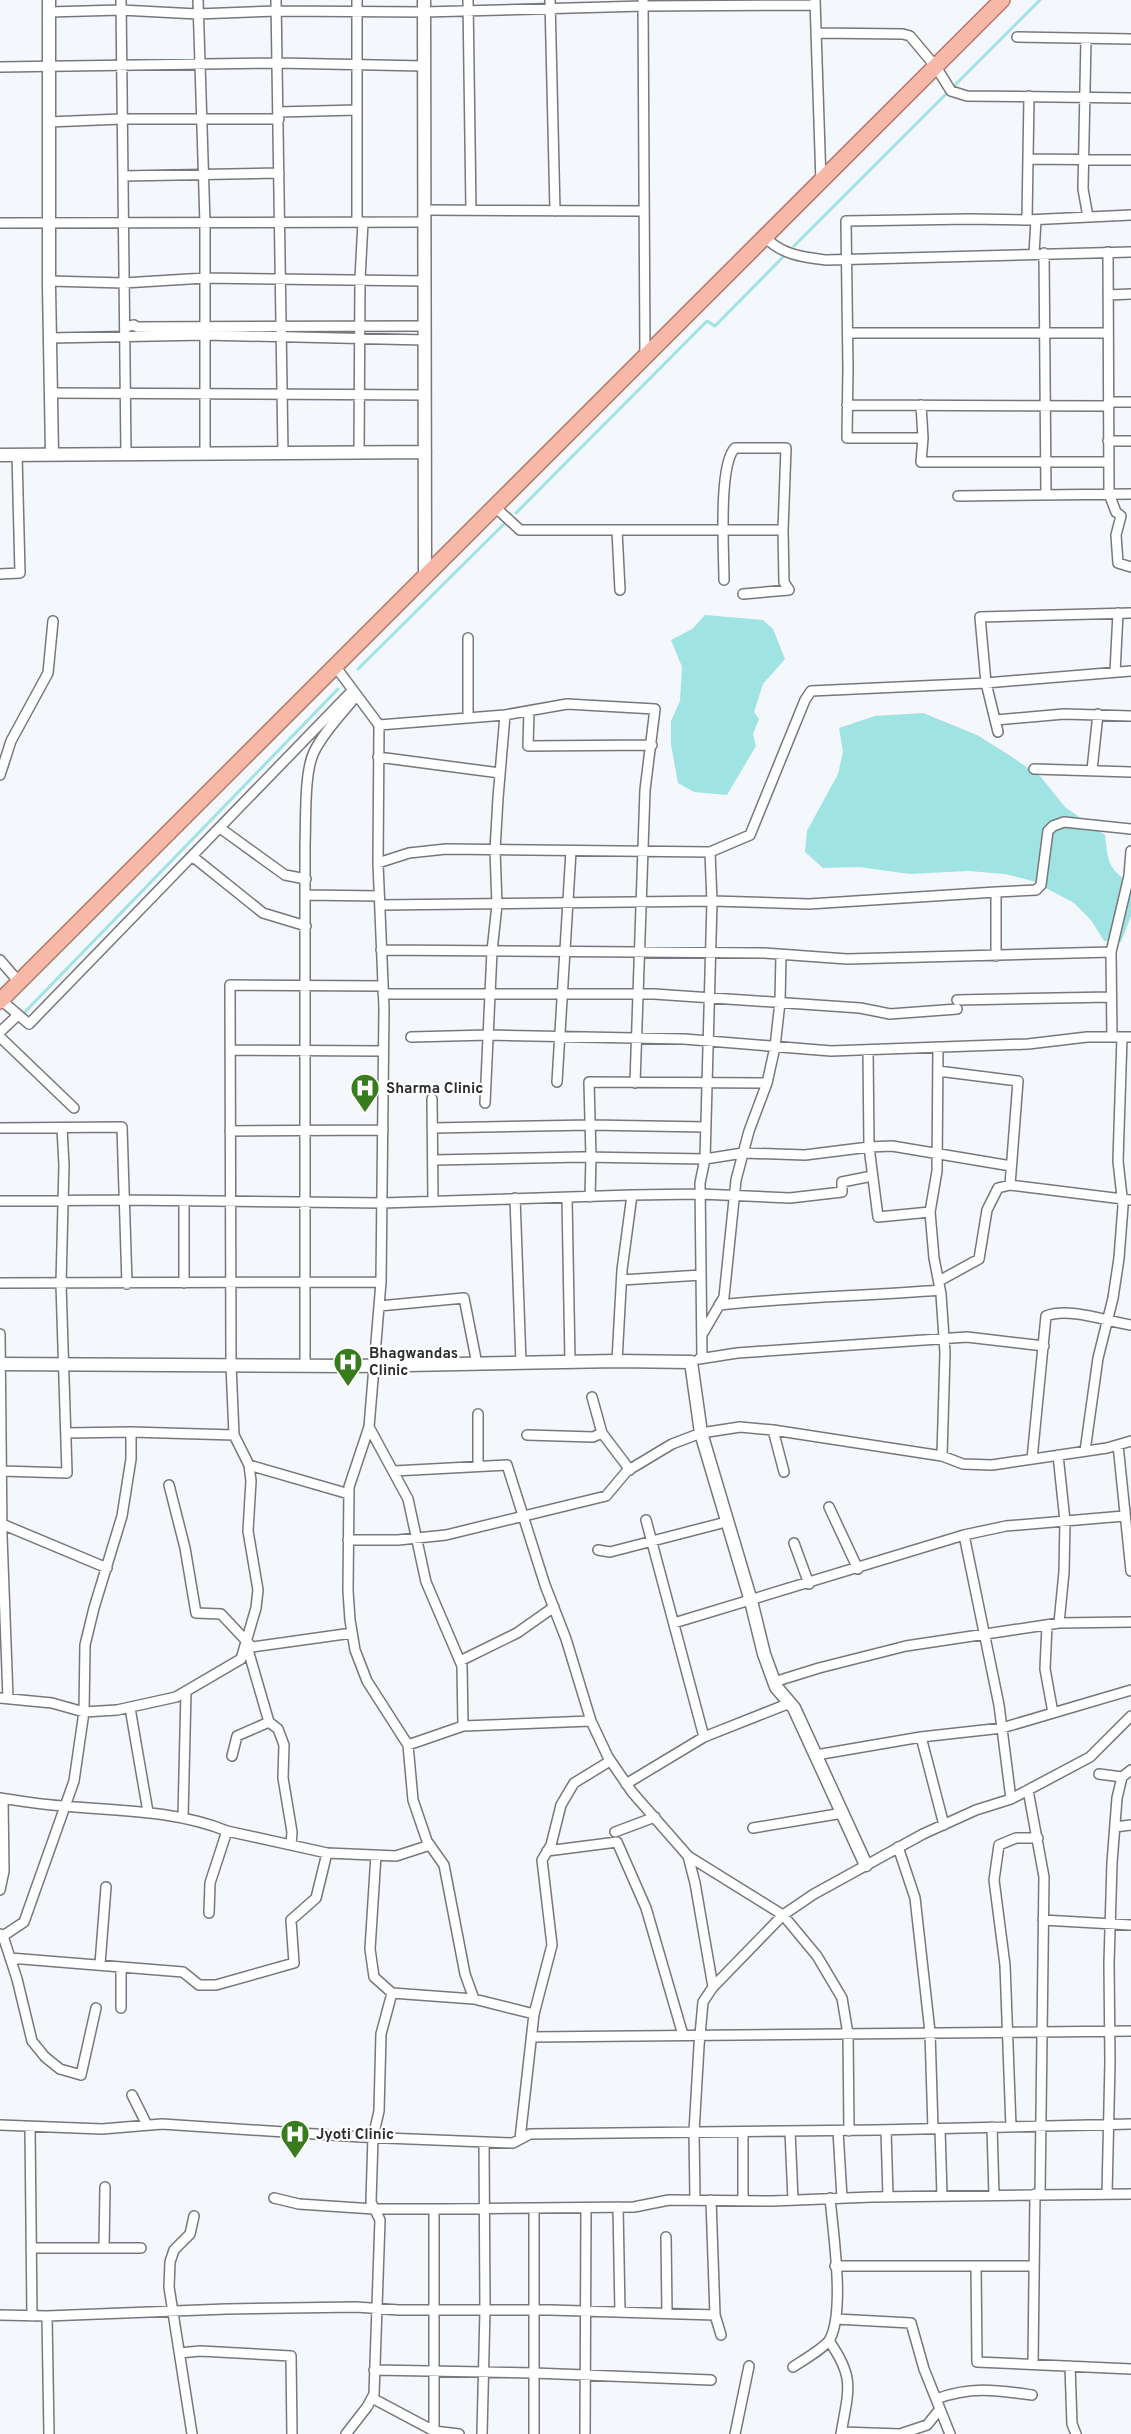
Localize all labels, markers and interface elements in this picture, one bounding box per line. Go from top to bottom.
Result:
hospital icon: Sharma Clinic [349,1072,381,1114]
place label: Sharma Clinic [386,1080,483,1099]
place label: Bhagwandas Clinic [369,1345,458,1381]
hospital icon: Bhagwandas Clinic [332,1346,364,1388]
hospital icon: Jyoti Clinic [279,2118,311,2160]
place label: Jyoti Clinic [316,2126,394,2145]

